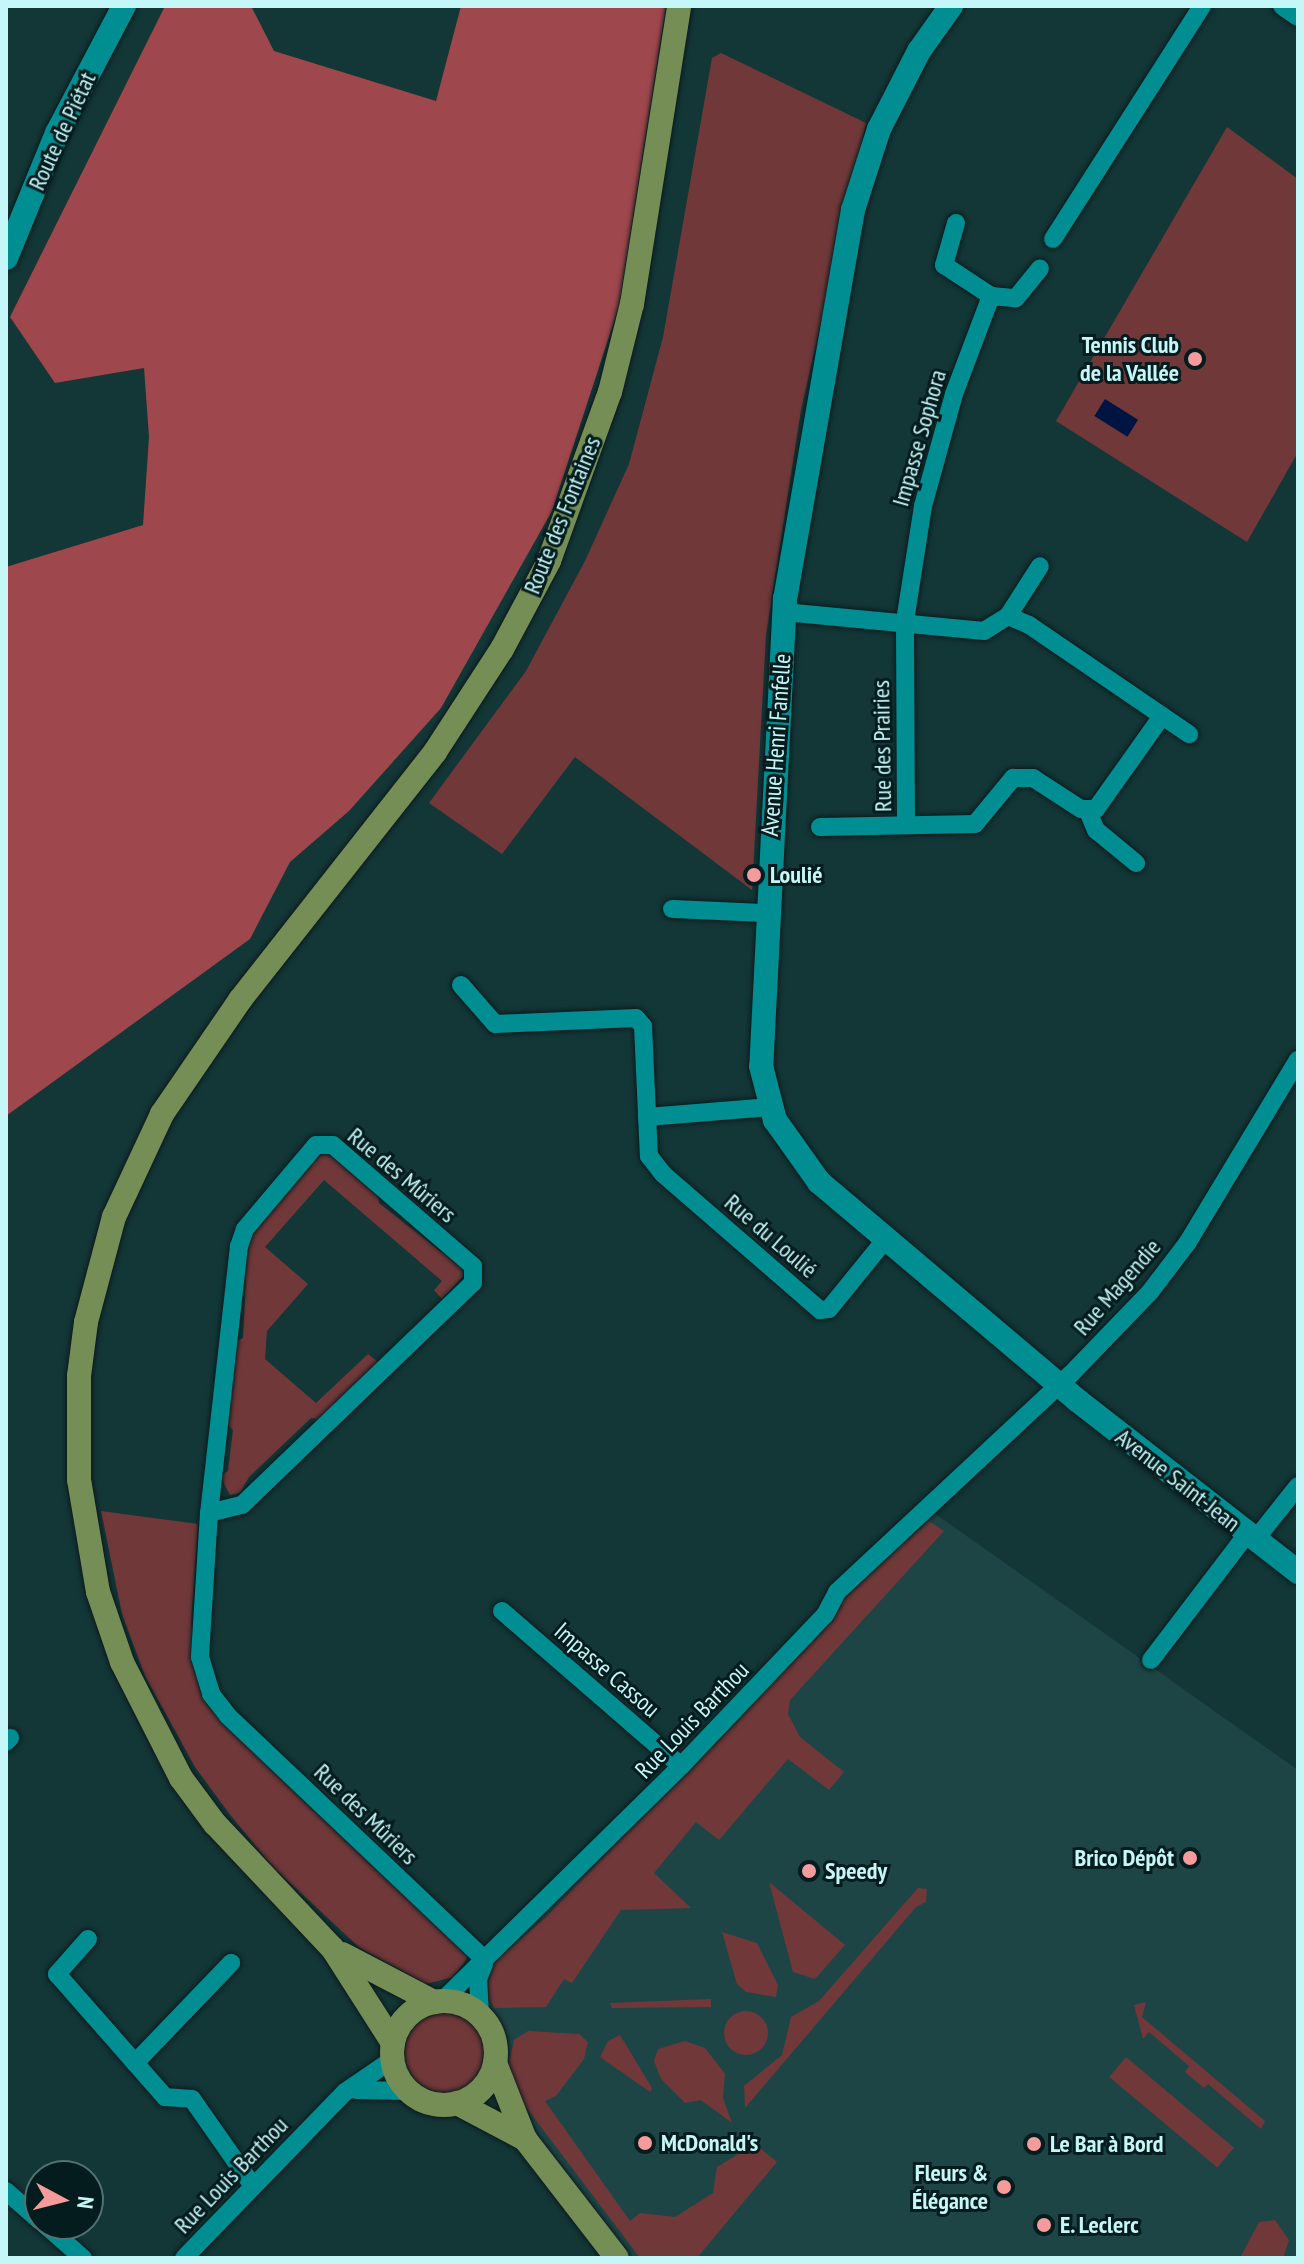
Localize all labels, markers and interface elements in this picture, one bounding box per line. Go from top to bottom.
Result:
street label: Route de Piétat [22,67,102,195]
place label: Tennis Club de la Vallée [1079,331,1179,387]
marker: Tennis Club de la Vallée [1186,350,1204,368]
street label: Impasse Sophora [886,366,952,510]
street label: Route des Fontaines [517,432,607,598]
street label: Avenue Henri Fanfelle [755,653,797,837]
street label: Rue des Prairies [866,680,898,812]
place label: Loulié [770,861,822,889]
marker: Loulié [745,866,763,884]
street label: Rue des Mûriers [342,1121,462,1229]
street label: Rue du Loulié [719,1188,823,1284]
street label: Rue Magendie [1067,1233,1167,1341]
street label: Avenue Saint-Jean [1110,1422,1246,1538]
street label: Impasse Cassou [549,1617,665,1723]
street label: Rue Louis Barthou [629,1656,755,1784]
street label: Rue des Mûriers [308,1758,424,1870]
place label: Brico Dépôt [1075,1844,1174,1872]
marker: Brico Dépôt [1181,1849,1199,1867]
place label: Speedy [825,1857,887,1885]
marker: Speedy [800,1862,818,1880]
street label: Rue Louis Barthou [168,2111,294,2239]
place label: McDonald's [661,2129,758,2157]
place label: Le Bar à Bord [1050,2130,1163,2158]
marker: McDonald's [636,2134,654,2152]
marker: Le Bar à Bord [1025,2135,1043,2153]
place label: Fleurs & Élégance [912,2159,988,2215]
north arrow [24,2160,104,2240]
marker: Fleurs & Élégance [995,2178,1013,2196]
text: N [71,2195,100,2210]
place label: E. Leclerc [1060,2211,1140,2239]
marker: E. Leclerc [1035,2216,1053,2234]

